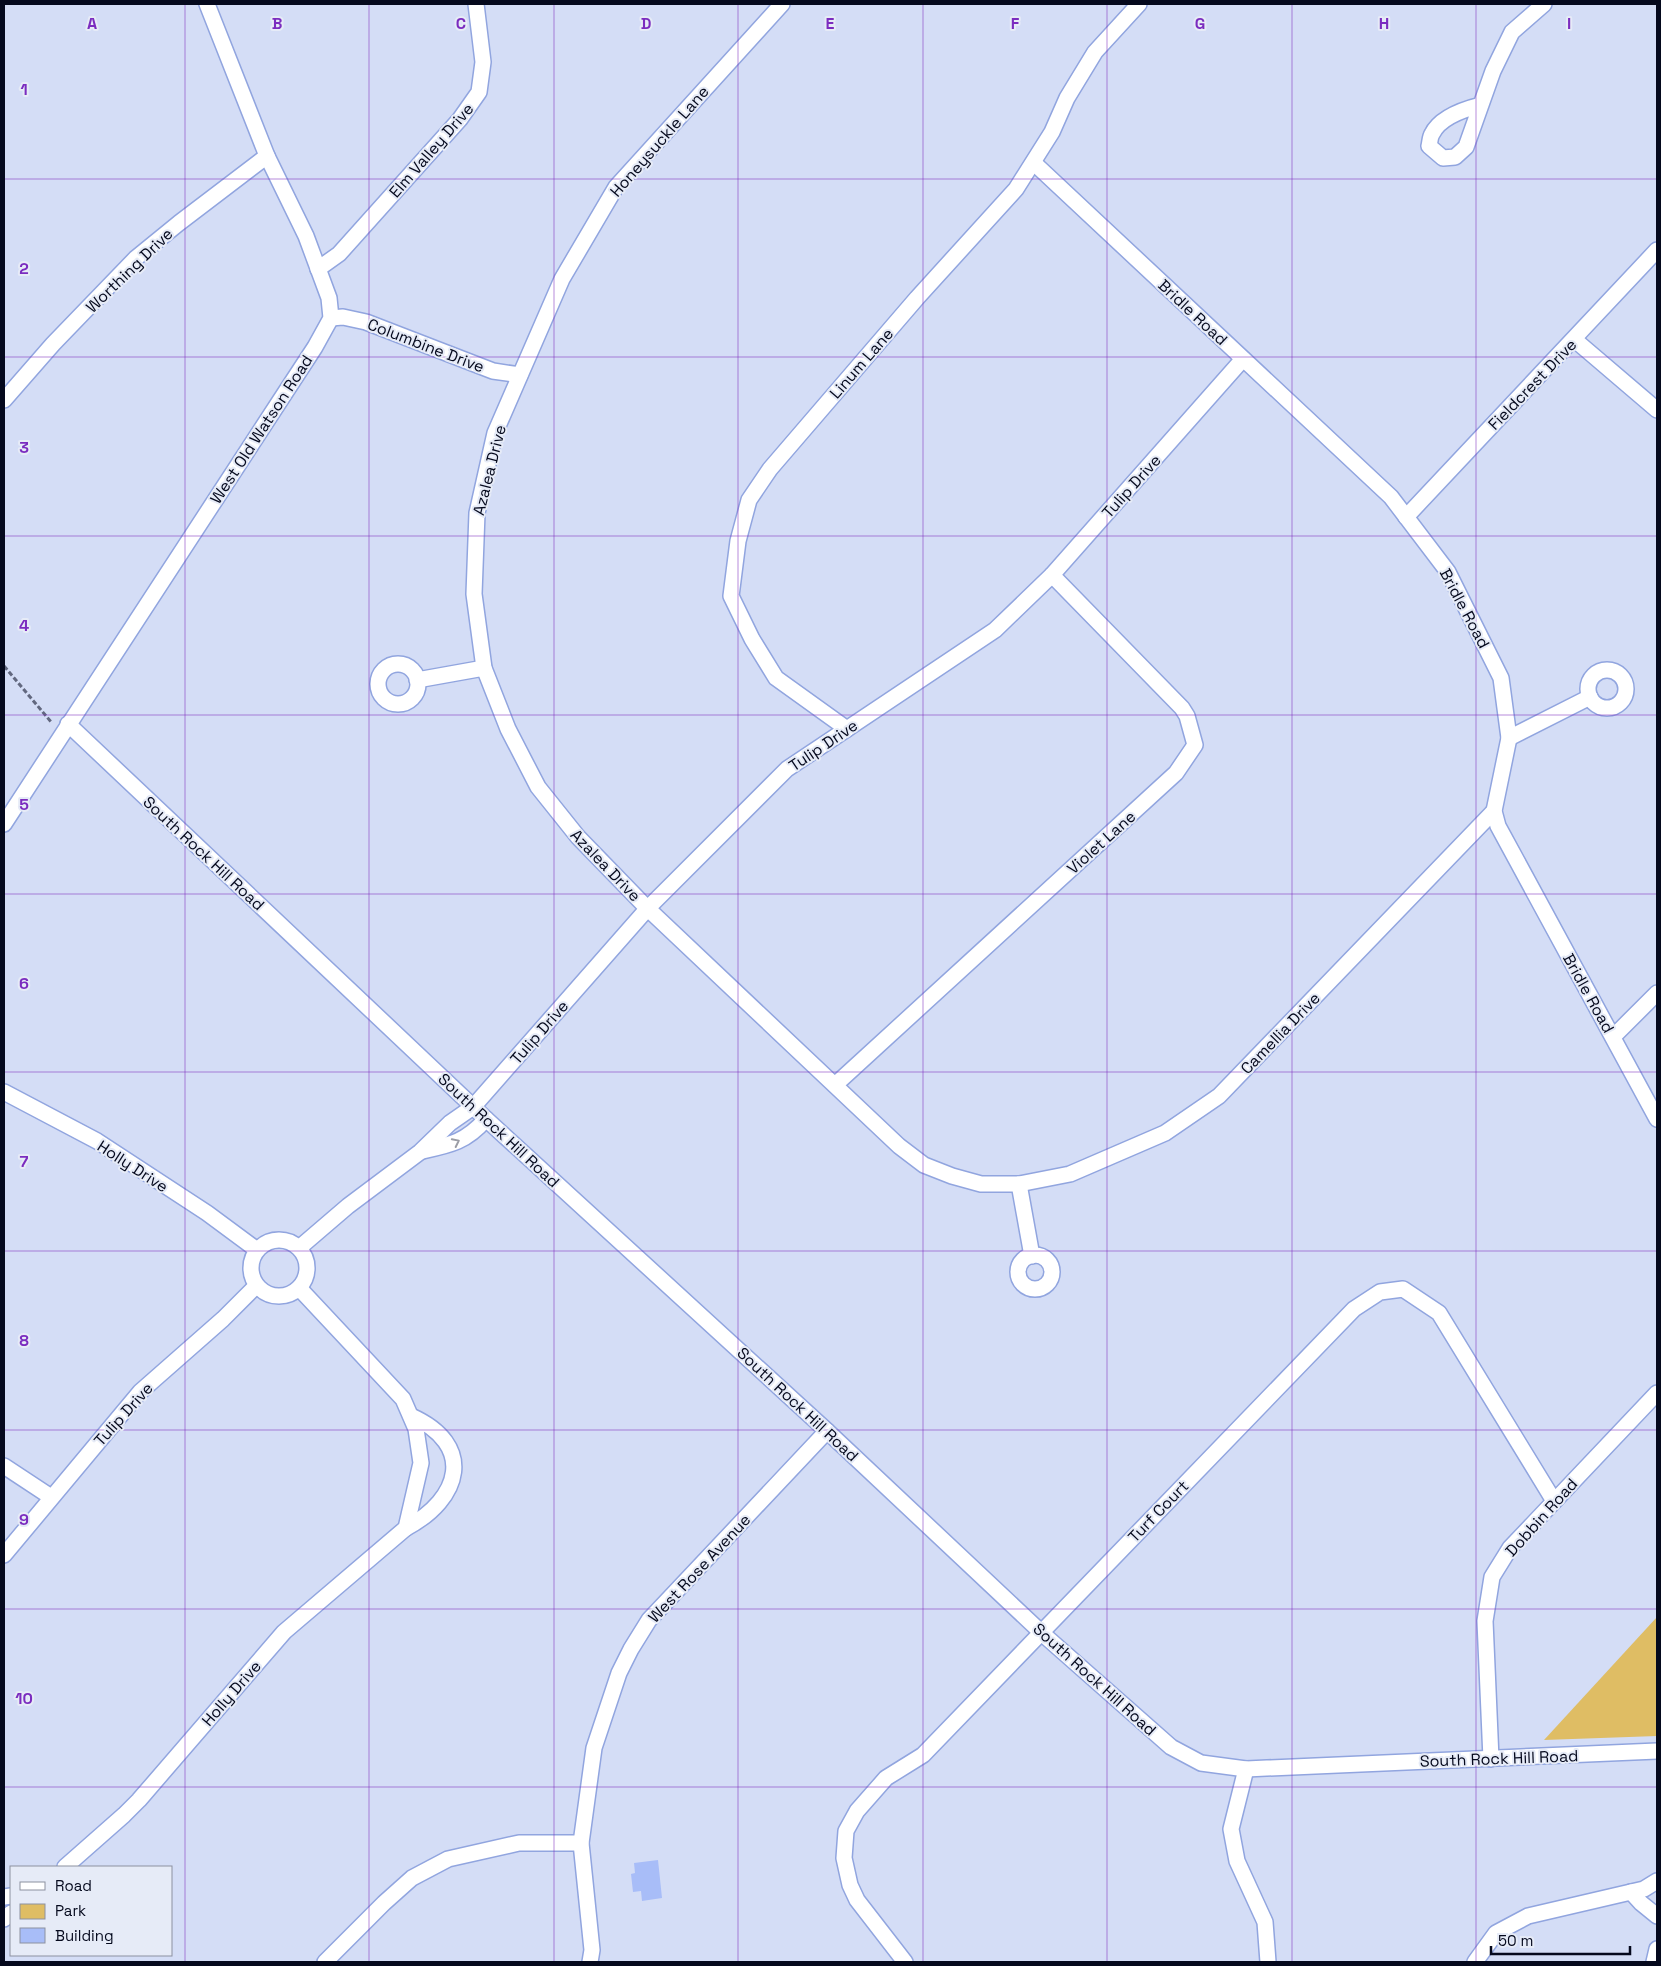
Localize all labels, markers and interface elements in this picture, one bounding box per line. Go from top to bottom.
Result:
text: A [87,13,97,34]
text: B [272,13,282,34]
text: C [456,13,466,34]
text: D [641,13,651,34]
text: E [826,13,835,34]
text: F [1011,13,1020,34]
text: G [1195,13,1205,34]
text: H [1379,13,1389,34]
text: I [1567,13,1571,34]
text: 1 [20,79,28,100]
street label: Honeysuckle Lane [605,81,713,201]
street label: Elm Valley Drive [385,99,478,202]
street label: Worthing Drive [81,223,177,317]
text: 2 [19,258,29,279]
street label: Bridle Road [1153,275,1232,350]
street label: Columbine Drive [364,314,487,377]
street label: Linum Lane [825,324,898,403]
street label: Fieldcrest Drive [1483,334,1581,434]
street label: West Old Watson Road [205,351,317,508]
street label: Azalea Drive [468,423,511,518]
text: 3 [19,437,29,458]
street label: Tulip Drive [1097,450,1165,523]
street label: Bridle Road [1435,565,1494,652]
text: 4 [19,615,29,636]
street label: Tulip Drive [785,715,862,776]
street label: South Rock Hill Road [138,792,269,915]
text: 5 [19,794,29,815]
street label: Violet Lane [1063,806,1140,879]
street label: Azalea Drive [566,825,645,906]
street label: Bridle Road [1558,950,1619,1037]
text: 6 [19,973,29,994]
street label: Camellia Drive [1236,988,1325,1079]
street label: Tulip Drive [506,996,573,1069]
street label: South Rock Hill Road [433,1069,564,1192]
street label: Holly Drive [93,1136,172,1197]
one-way arrow [451,1138,460,1148]
text: 7 [20,1151,29,1172]
text: 8 [19,1330,29,1351]
street label: South Rock Hill Road [732,1343,863,1466]
street label: Tulip Drive [89,1378,157,1451]
street label: Dobbin Road [1501,1474,1582,1561]
street label: Turf Court [1124,1476,1193,1547]
text: 9 [19,1509,29,1530]
street label: West Rose Avenue [644,1510,755,1627]
street label: South Rock Hill Road [1029,1618,1161,1740]
street label: Holly Drive [197,1656,266,1731]
text: 10 [15,1688,33,1709]
street label: South Rock Hill Road [1419,1745,1579,1772]
legend [10,1866,172,1956]
text: Road [55,1876,92,1895]
text: Park [55,1901,86,1920]
scale bar [1491,1924,1630,1956]
text: Building [55,1926,114,1945]
text: 50 m [1498,1931,1533,1950]

